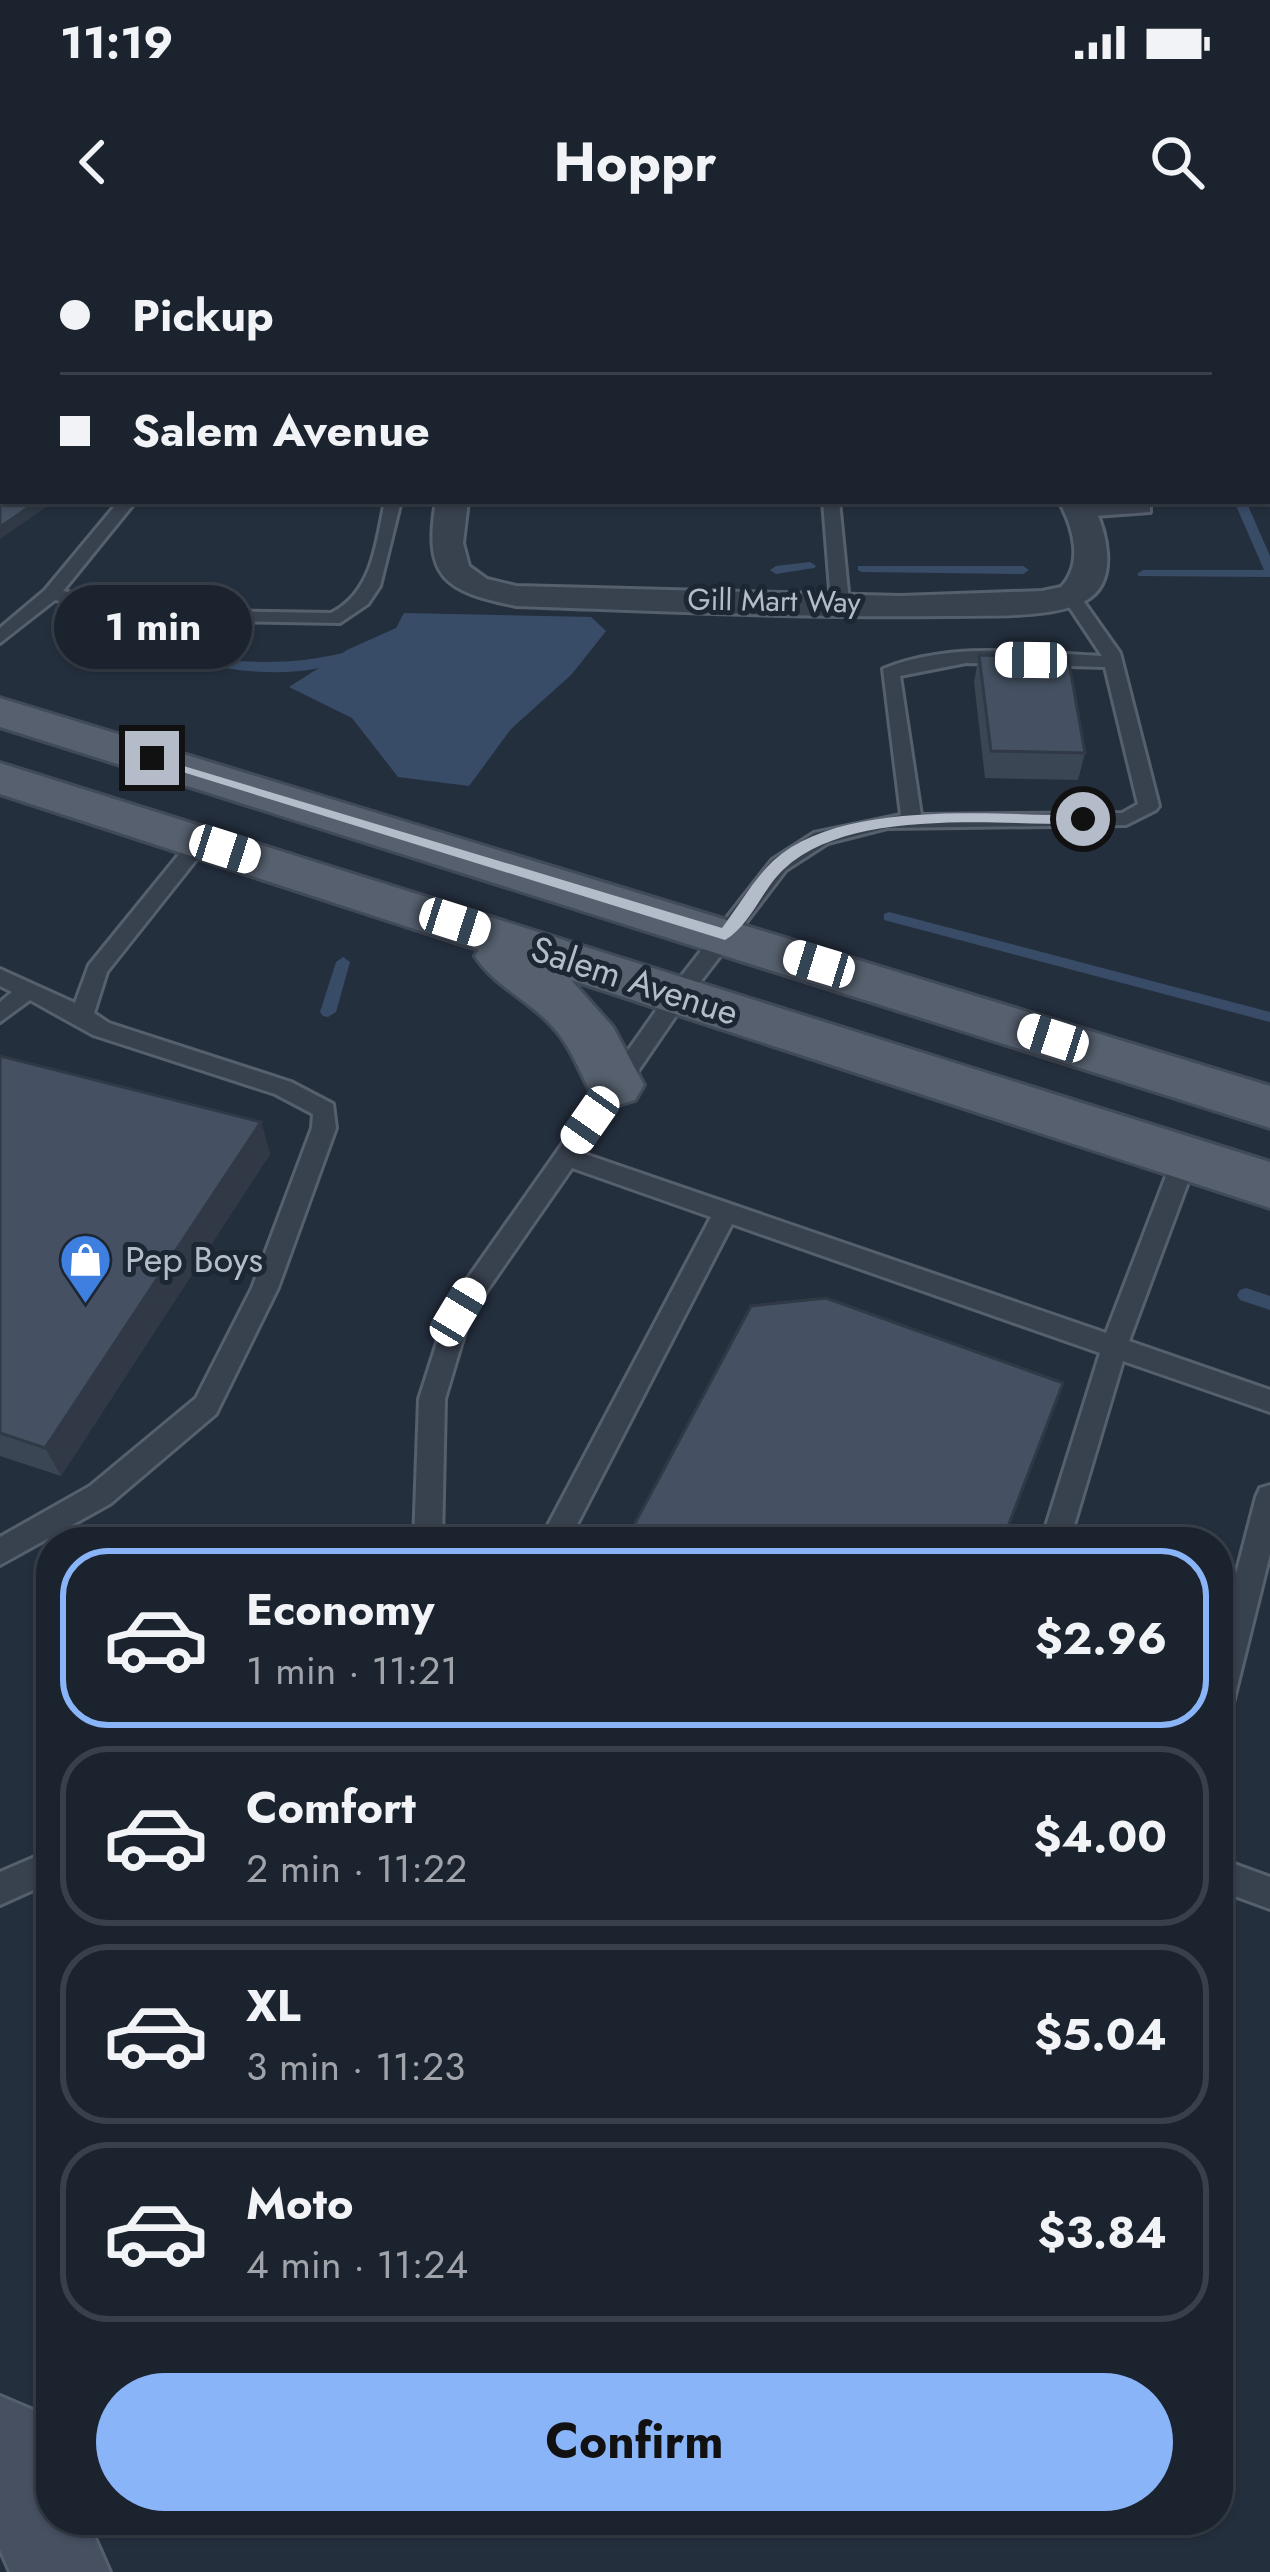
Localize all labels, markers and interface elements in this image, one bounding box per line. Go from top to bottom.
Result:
text: 11:19 [60,10,173,75]
text: Hoppr [553,123,717,201]
icon: back [60,129,126,195]
icon: search [1144,129,1210,195]
text: Pickup [132,283,274,348]
text: Salem Avenue [132,398,430,463]
street label: Gill Mart Way [687,577,862,624]
callout: 1 min [53,584,251,668]
text: 1 min [105,598,201,655]
car [995,641,1067,679]
route end [125,731,179,785]
route start [1056,792,1110,846]
car [185,821,265,877]
car [415,894,495,950]
street label: Salem Avenue [525,922,745,1038]
car [779,936,859,992]
car [1013,1010,1093,1066]
car [555,1080,625,1160]
shop icon: Pep Boys [58,1231,114,1305]
place label: Pep Boys [125,1233,263,1285]
car [424,1272,492,1352]
text: Economy [246,1577,434,1642]
icon: car [102,1584,210,1692]
text: $2.96 [1035,1606,1167,1671]
text: 1 min · 11:21 [246,1642,458,1699]
text: Comfort [246,1775,416,1840]
icon: car [102,1782,210,1890]
text: $4.00 [1034,1804,1167,1869]
text: 2 min · 11:22 [246,1840,467,1897]
text: XL [246,1973,301,2038]
icon: car [102,1980,210,2088]
text: $5.04 [1034,2002,1167,2067]
text: 3 min · 11:23 [246,2038,465,2095]
text: Moto [246,2171,354,2236]
icon: car [102,2178,210,2286]
text: $3.84 [1038,2200,1167,2265]
text: 4 min · 11:24 [246,2236,468,2293]
button: Confirm [96,2373,1173,2511]

